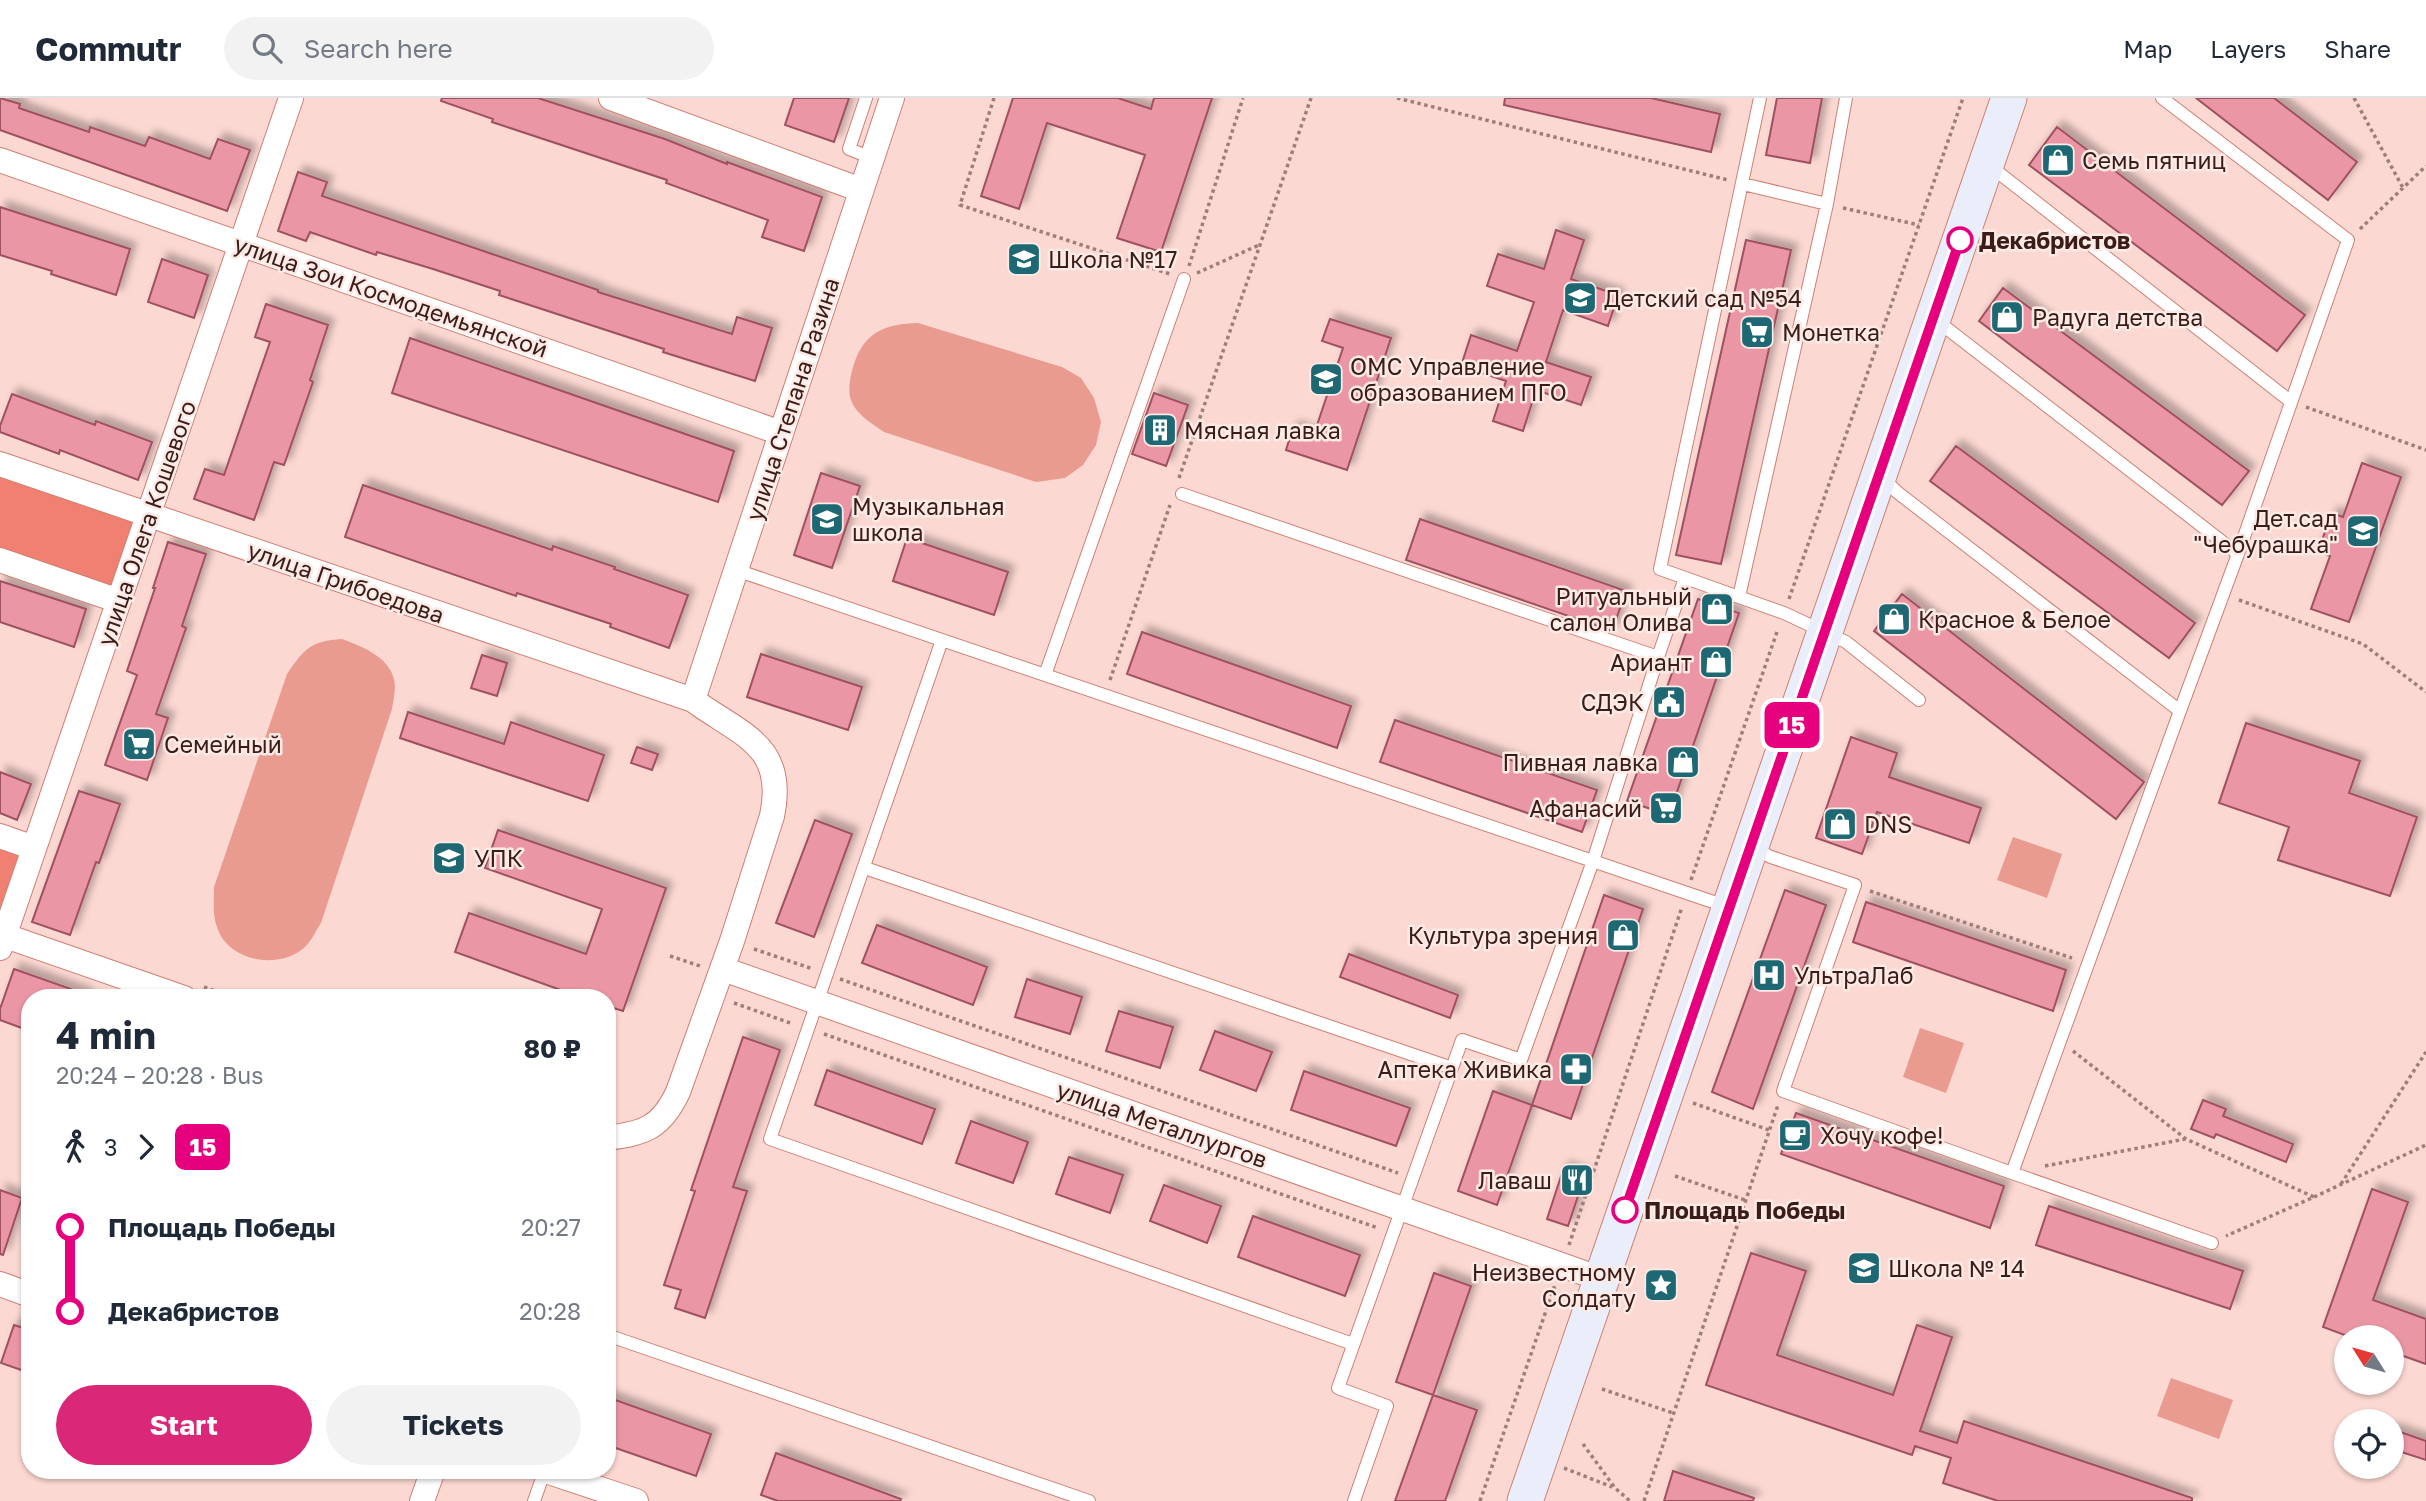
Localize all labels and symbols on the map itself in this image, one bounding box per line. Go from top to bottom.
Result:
shop icon: Семь пятниц [2039,141,2077,179]
place label: Семь пятниц [2082,146,2226,174]
place label: Декабристов [1979,226,2130,254]
marker: Декабристов [1947,227,1973,253]
street label: улица Зои Космодемьянской [231,229,551,363]
school or university icon: Школа №17 [1005,240,1043,278]
place label: Школа №17 [1048,245,1177,273]
street label: улица Степана Разина [739,274,845,524]
school or university icon: Детский сад №54 [1561,279,1599,317]
place label: Детский сад №54 [1604,284,1802,312]
shop icon: Радуга детства [1988,298,2026,336]
place label: Радуга детства [2032,303,2203,331]
supermarket icon: Монетка [1738,313,1776,351]
place label: Монетка [1782,318,1880,346]
place label: ОМС Управление образованием ПГО [1350,352,1567,406]
school or university icon: ОМС Управление образованием ПГО [1307,360,1345,398]
street label: улица Олега Кошевого [91,397,201,649]
building icon: Мясная лавка [1141,411,1179,449]
place label: Мясная лавка [1184,416,1341,444]
place label: Музыкальная школа [852,492,1005,546]
school or university icon: Музыкальная школа [808,500,846,538]
place label: Дет.сад "Чебурашка" [2193,504,2338,558]
school or university icon: Дет.сад "Чебурашка" [2344,512,2382,550]
street label: улица Грибоедова [244,535,448,629]
place label: Ритуальный салон Олива [1550,582,1692,636]
shop icon: Ритуальный салон Олива [1698,590,1736,628]
shop icon: Красное & Белое [1875,600,1913,638]
place label: Красное & Белое [1918,605,2111,633]
shop icon: Ариант [1697,643,1735,681]
place label: Ариант [1610,648,1692,676]
public building icon: СДЭК [1650,683,1688,721]
place label: СДЭК [1581,688,1644,716]
line badge: 15 [1760,702,1824,748]
supermarket icon: Семейный [120,725,158,763]
place label: Семейный [164,730,282,758]
shop icon: Пивная лавка [1664,743,1702,781]
place label: Пивная лавка [1502,748,1658,776]
supermarket icon: Афанасий [1647,789,1685,827]
place label: Афанасий [1529,794,1642,822]
shop icon: DNS [1821,805,1859,843]
place label: DNS [1864,810,1912,838]
school or university icon: УПК [430,839,468,877]
place label: УПК [474,844,523,872]
shop icon: Культура зрения [1604,916,1642,954]
place label: Культура зрения [1408,921,1598,949]
hospital icon: УльтраЛаб [1750,956,1788,994]
place label: УльтраЛаб [1794,961,1914,989]
pharmacy icon: Аптека Живика [1557,1050,1595,1088]
place label: Аптека Живика [1378,1055,1552,1083]
street label: улица Металлургов [1053,1075,1271,1173]
cafe icon: Хочу кофе! [1776,1116,1814,1154]
place label: Хочу кофе! [1820,1121,1944,1149]
restaurant icon: Лаваш [1558,1161,1596,1199]
place label: Лаваш [1478,1166,1552,1194]
place label: Площадь Победы [1644,1196,1846,1224]
marker: Площадь Победы [1612,1197,1638,1223]
school or university icon: Школа № 14 [1845,1249,1883,1287]
place label: Школа № 14 [1888,1254,2025,1282]
place label: Неизвестному Солдату [1472,1258,1636,1312]
place icon: Неизвестному Солдату [1642,1266,1680,1304]
north arrow [2334,1325,2404,1395]

